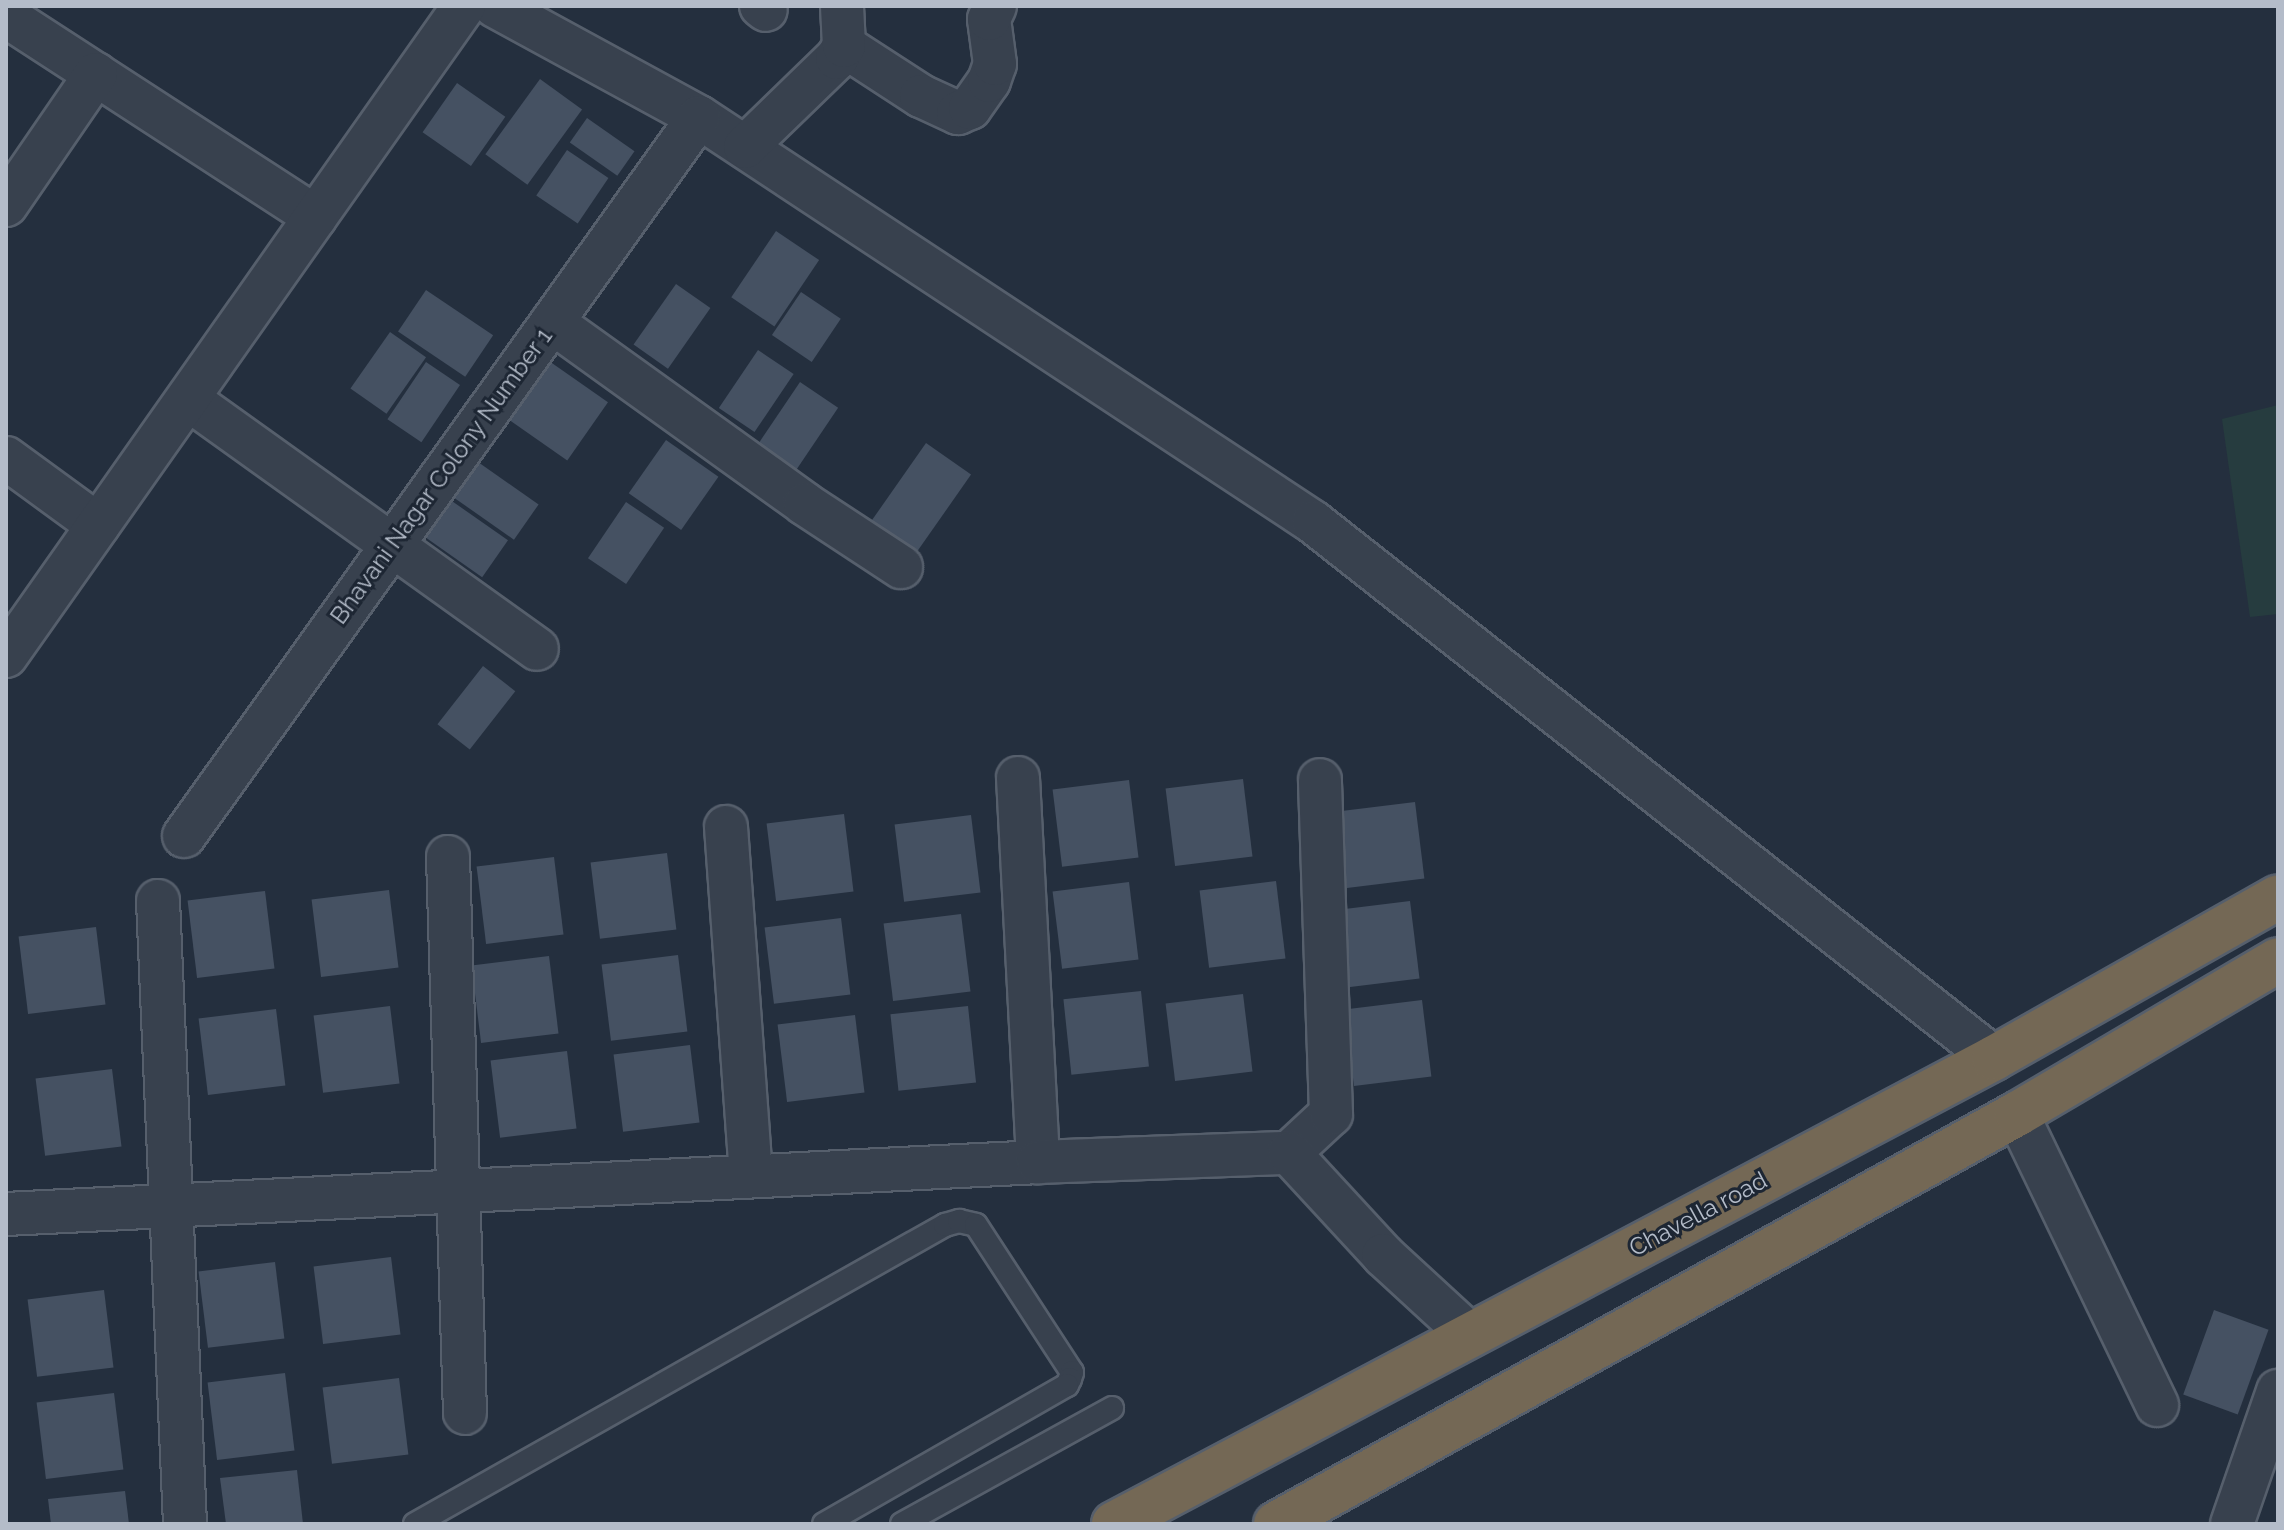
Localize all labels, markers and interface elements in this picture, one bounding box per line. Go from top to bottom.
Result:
street label: Bhavani Nagar Colony Number 1 [323,322,559,630]
street label: Chavella road [1624,1166,1772,1262]

